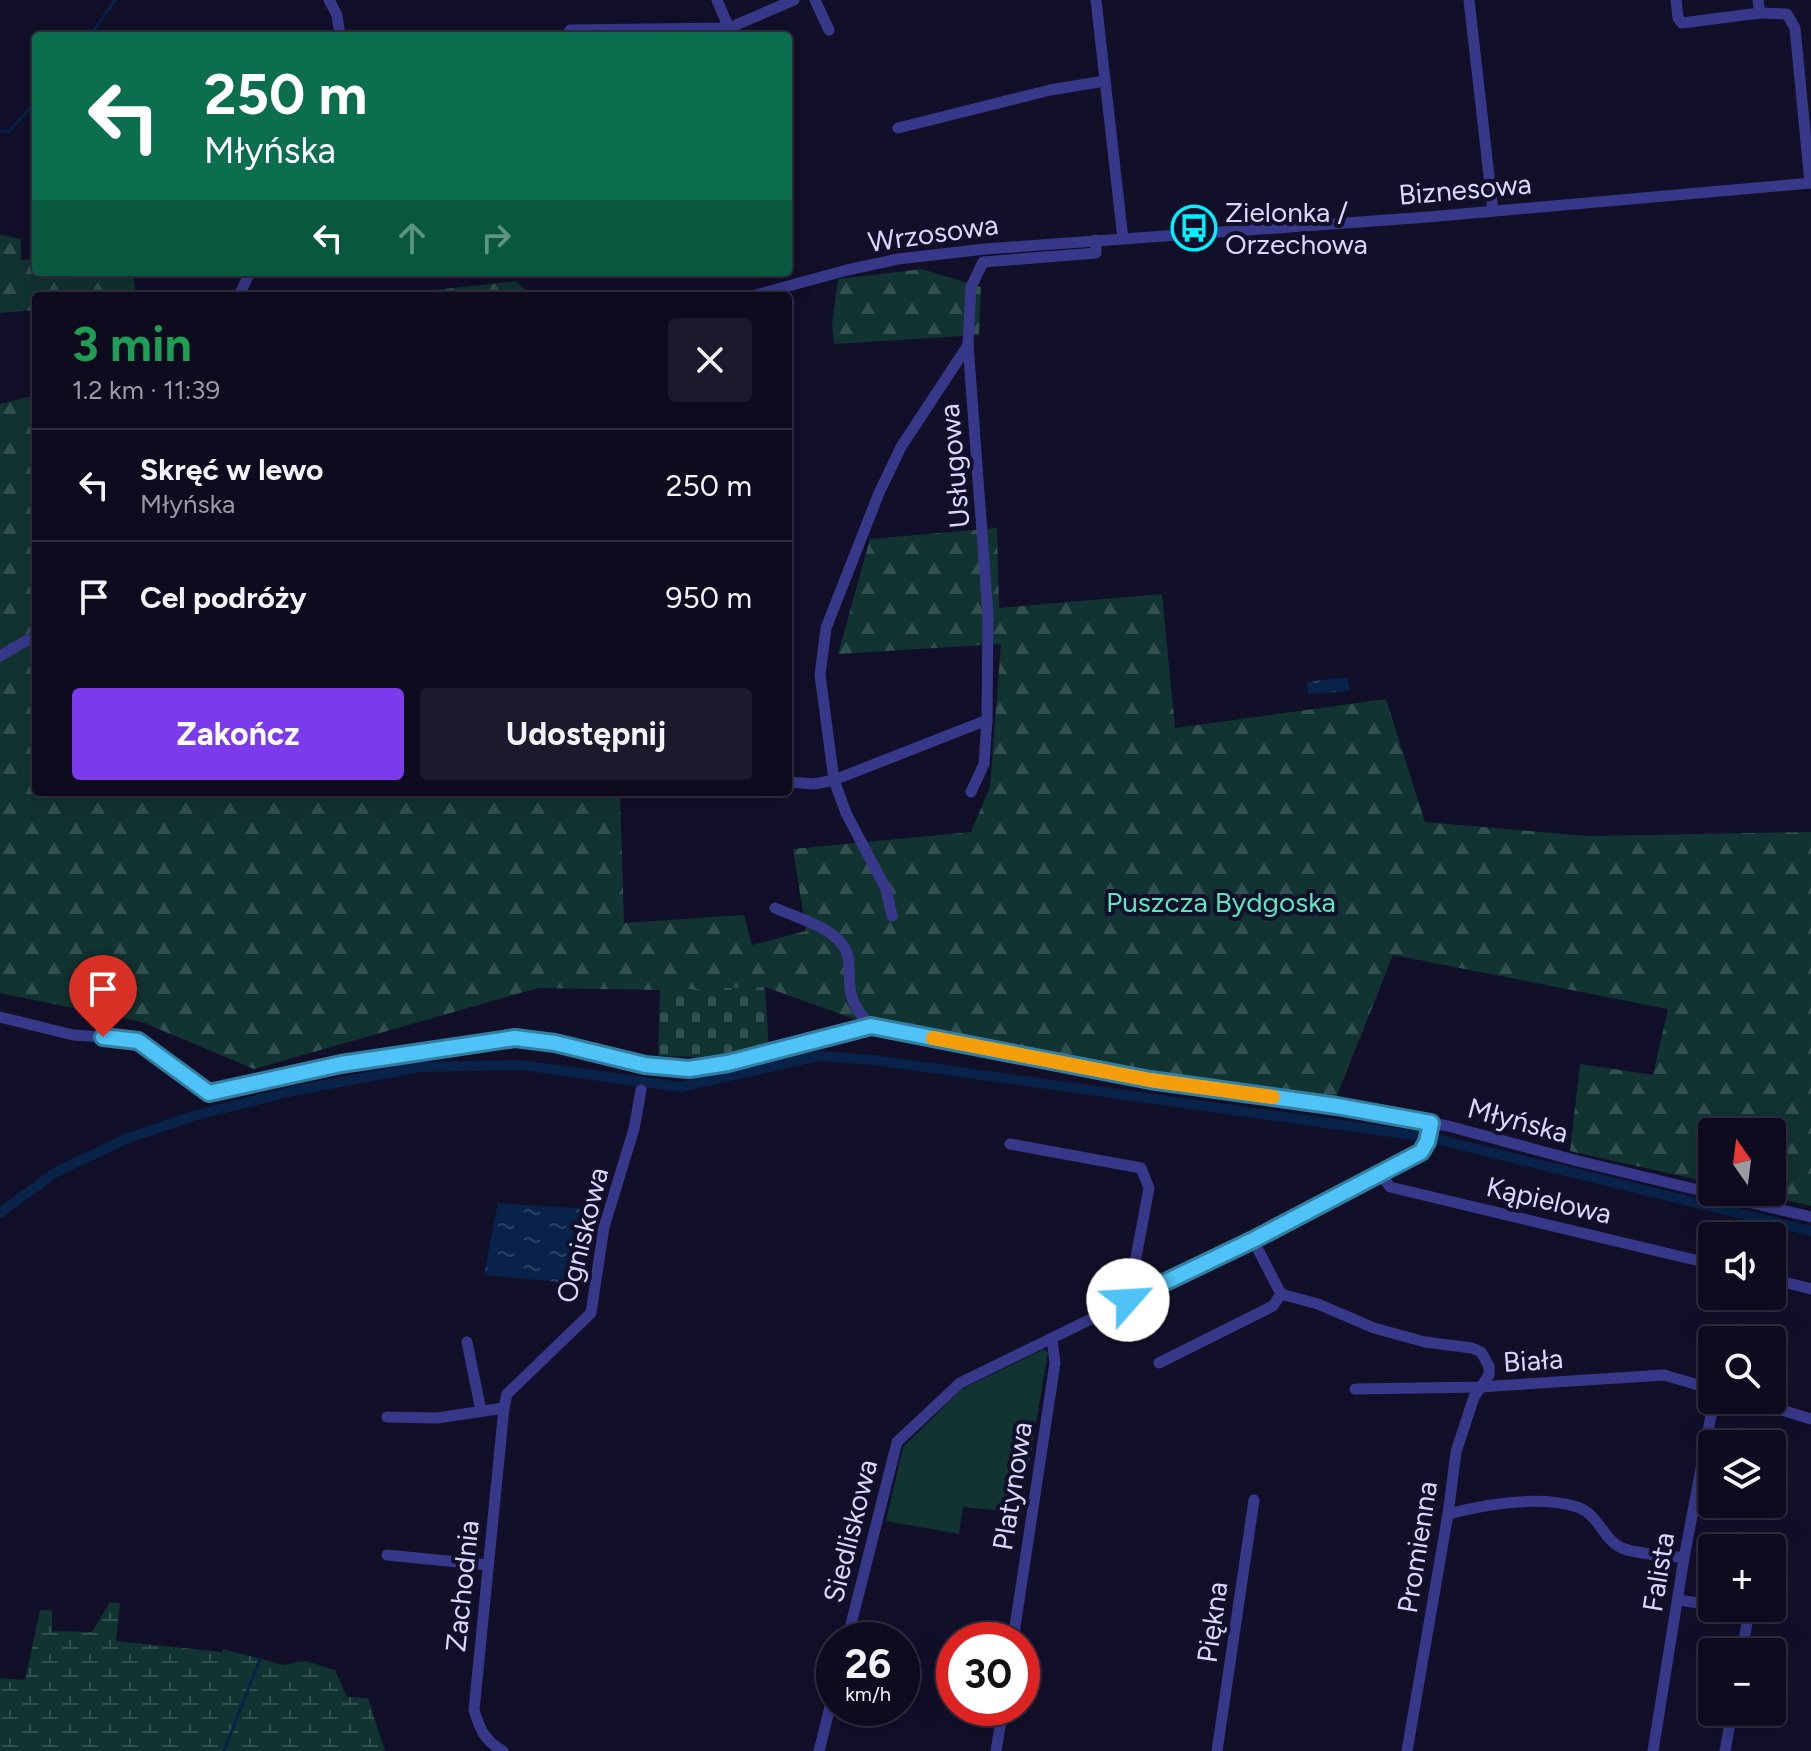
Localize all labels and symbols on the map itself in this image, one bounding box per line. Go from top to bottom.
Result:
street label: Biznesowa [1397,166,1533,212]
place label: Zielonka / Orzechowa [1225,195,1368,261]
bus stop icon: Zielonka / Orzechowa [1170,204,1218,252]
street label: Wrzosowa [866,207,1000,259]
street label: Usługowa [932,402,976,530]
park label: Puszcza Bydgoska [1106,885,1336,919]
pin [69,955,137,1037]
street label: Młyńska [1464,1090,1572,1150]
north arrow [1698,1118,1786,1206]
street label: Ogniskowa [549,1164,615,1306]
street label: Kąpielowa [1483,1169,1615,1231]
position arrow [1086,1258,1170,1342]
street label: Biała [1502,1341,1564,1379]
street label: Platynowa [985,1419,1039,1553]
street label: Siedliskowa [816,1456,884,1606]
street label: Promienna [1390,1479,1444,1615]
street label: Zachodnia [438,1519,486,1653]
street label: Falista [1635,1530,1681,1614]
street label: Piękna [1189,1579,1235,1665]
speed limit sign: 30 [936,1622,1040,1726]

